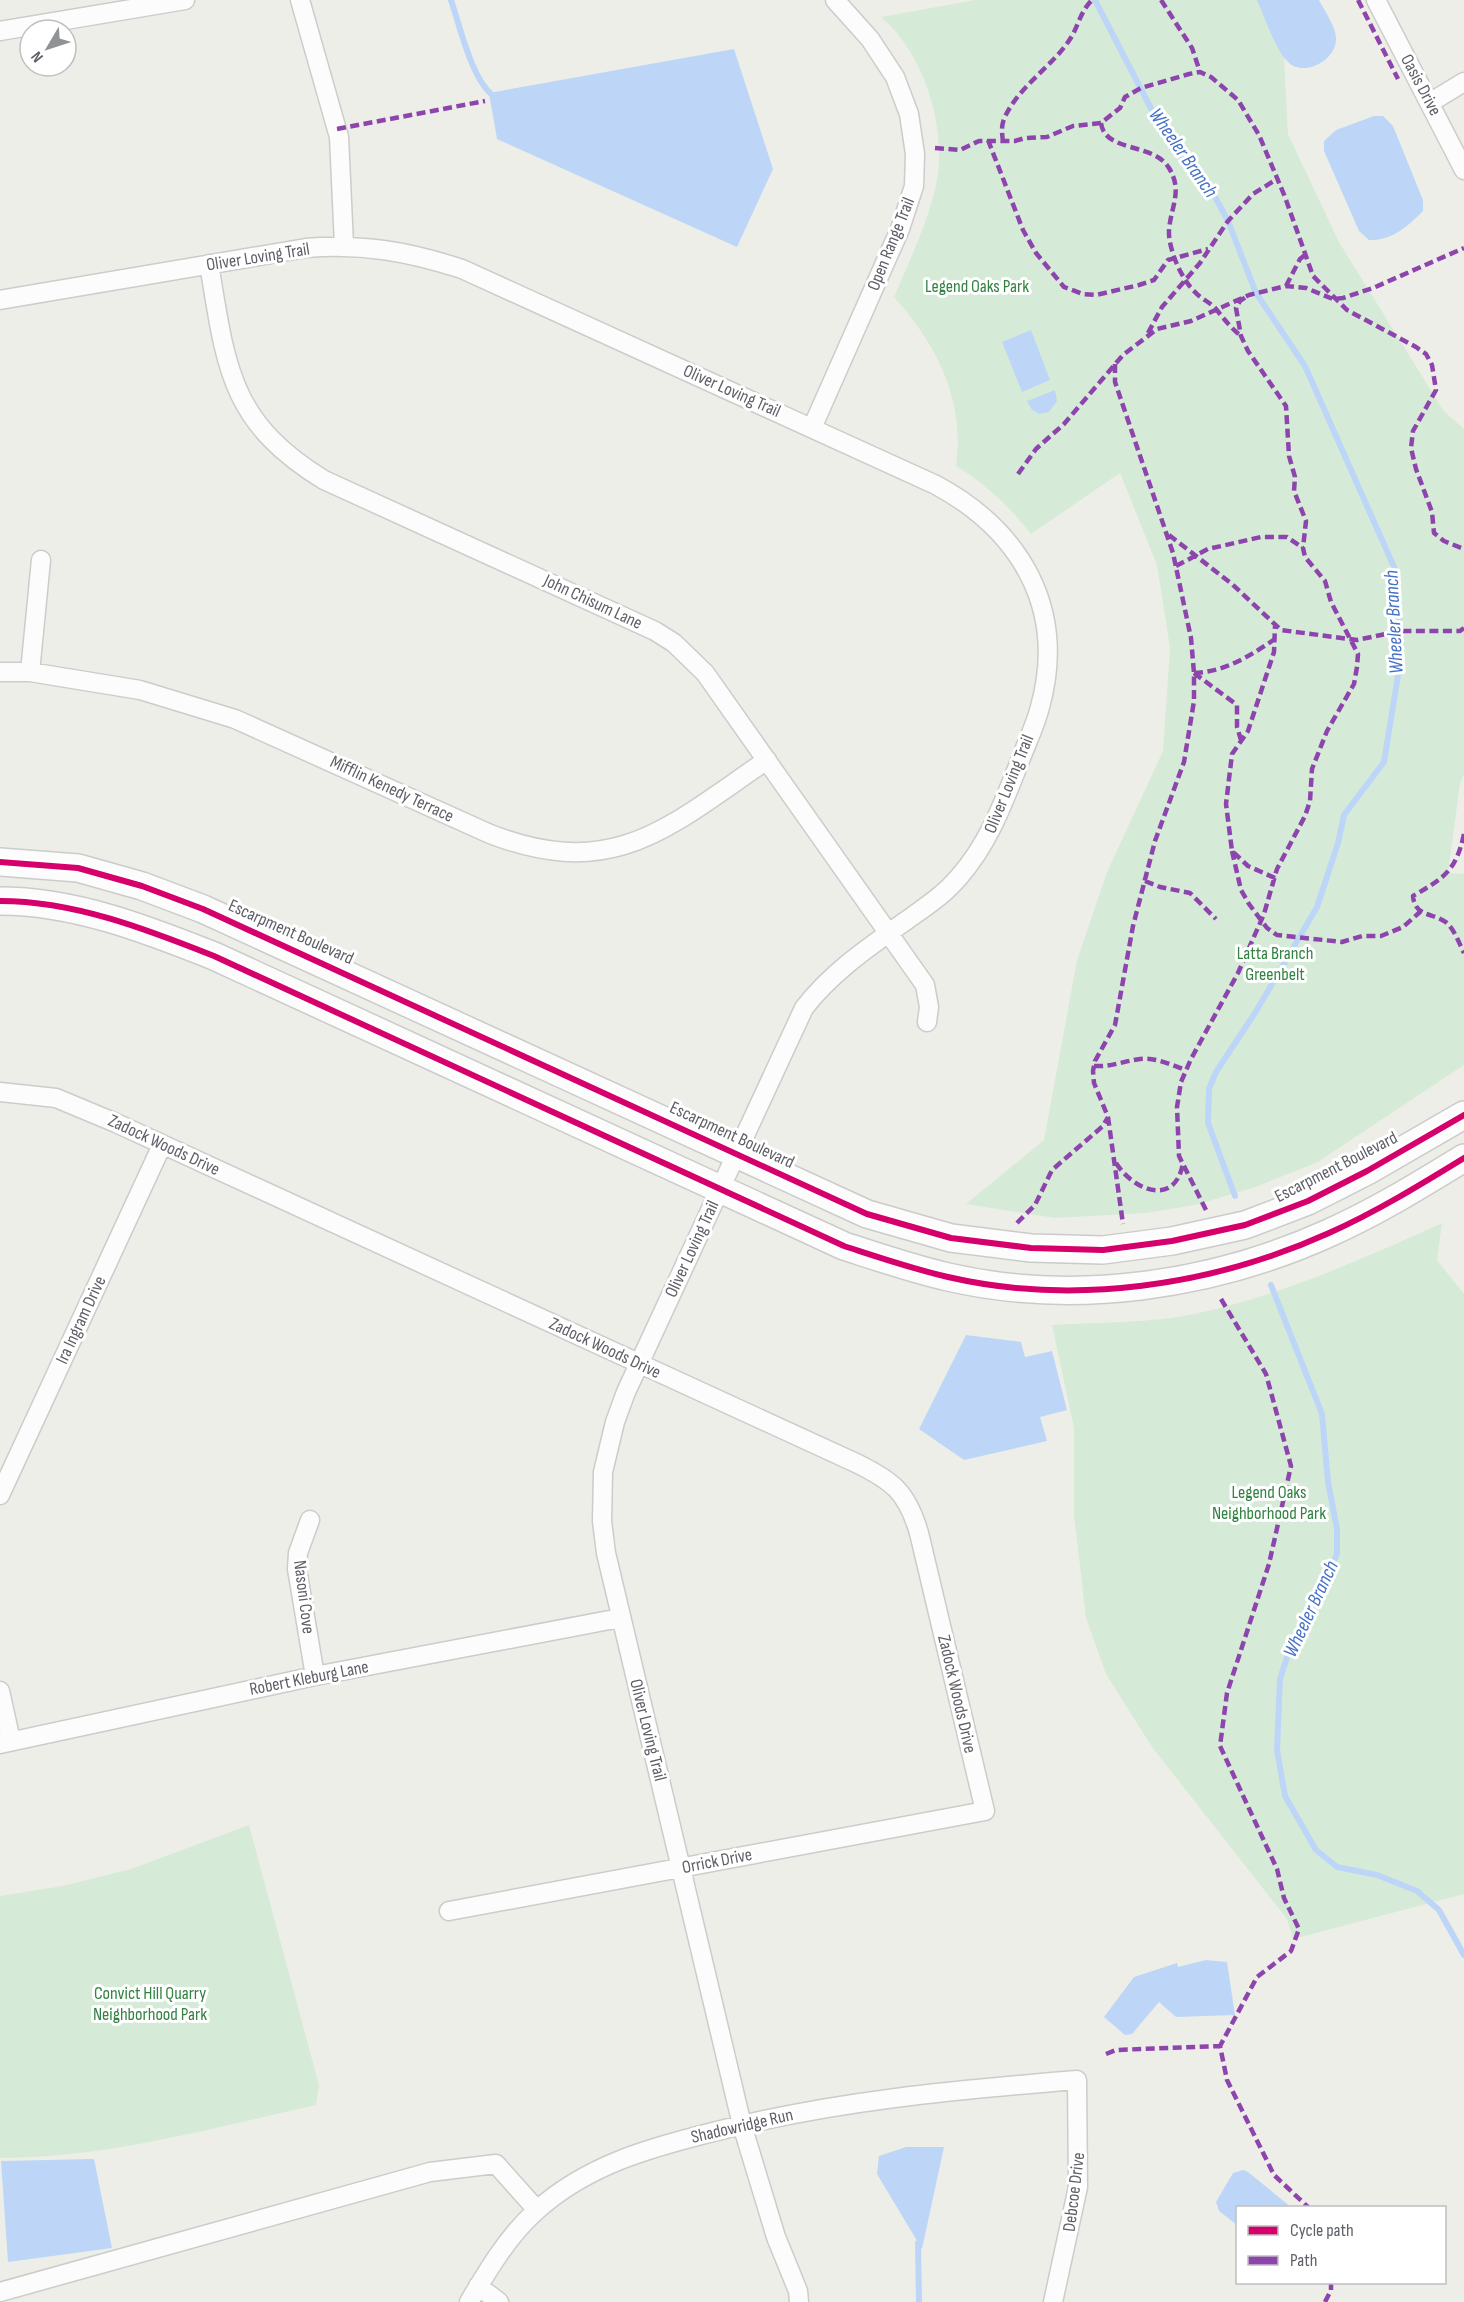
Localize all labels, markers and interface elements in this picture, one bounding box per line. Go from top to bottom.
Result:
north arrow [18,18,78,78]
text: N [27,47,48,66]
street label: Oasis Drive [1396,51,1446,119]
water label: Wheeler Branch [1143,104,1223,202]
street label: Open Range Trail [863,194,919,294]
street label: Oliver Loving Trail [205,238,311,276]
park label: Legend Oaks Park [925,276,1029,297]
street label: Oliver Loving Trail [680,360,784,422]
street label: John Chisum Lane [540,570,646,634]
water label: Wheeler Branch [1379,570,1409,674]
street label: Oliver Loving Trail [980,732,1038,836]
street label: Mifflin Kenedy Terrace [327,751,457,827]
street label: Escarpment Boulevard [225,895,357,969]
park label: Latta Branch Greenbelt [1237,943,1313,985]
street label: Escarpment Boulevard [666,1097,798,1173]
street label: Zadock Woods Drive [105,1110,223,1180]
street label: Escarpment Boulevard [1271,1127,1401,1207]
street label: Oliver Loving Trail [660,1197,724,1301]
street label: Ira Ingram Drive [52,1273,110,1367]
street label: Zadock Woods Drive [546,1313,664,1383]
park label: Legend Oaks Neighborhood Park [1212,1482,1326,1524]
water label: Wheeler Branch [1278,1557,1344,1661]
street label: Nasoni Cove [289,1559,319,1635]
street label: Zadock Woods Drive [933,1633,981,1755]
street label: Robert Kleburg Lane [248,1656,370,1700]
street label: Oliver Loving Trail [625,1677,671,1783]
street label: Orrick Drive [680,1844,754,1878]
park label: Convict Hill Quarry Neighborhood Park [93,1983,207,2025]
street label: Shadowridge Run [689,2104,795,2148]
street label: Debcoe Drive [1059,2151,1089,2233]
legend [1236,2206,1446,2284]
text: Cycle path [1290,2220,1354,2241]
text: Path [1290,2250,1318,2271]

